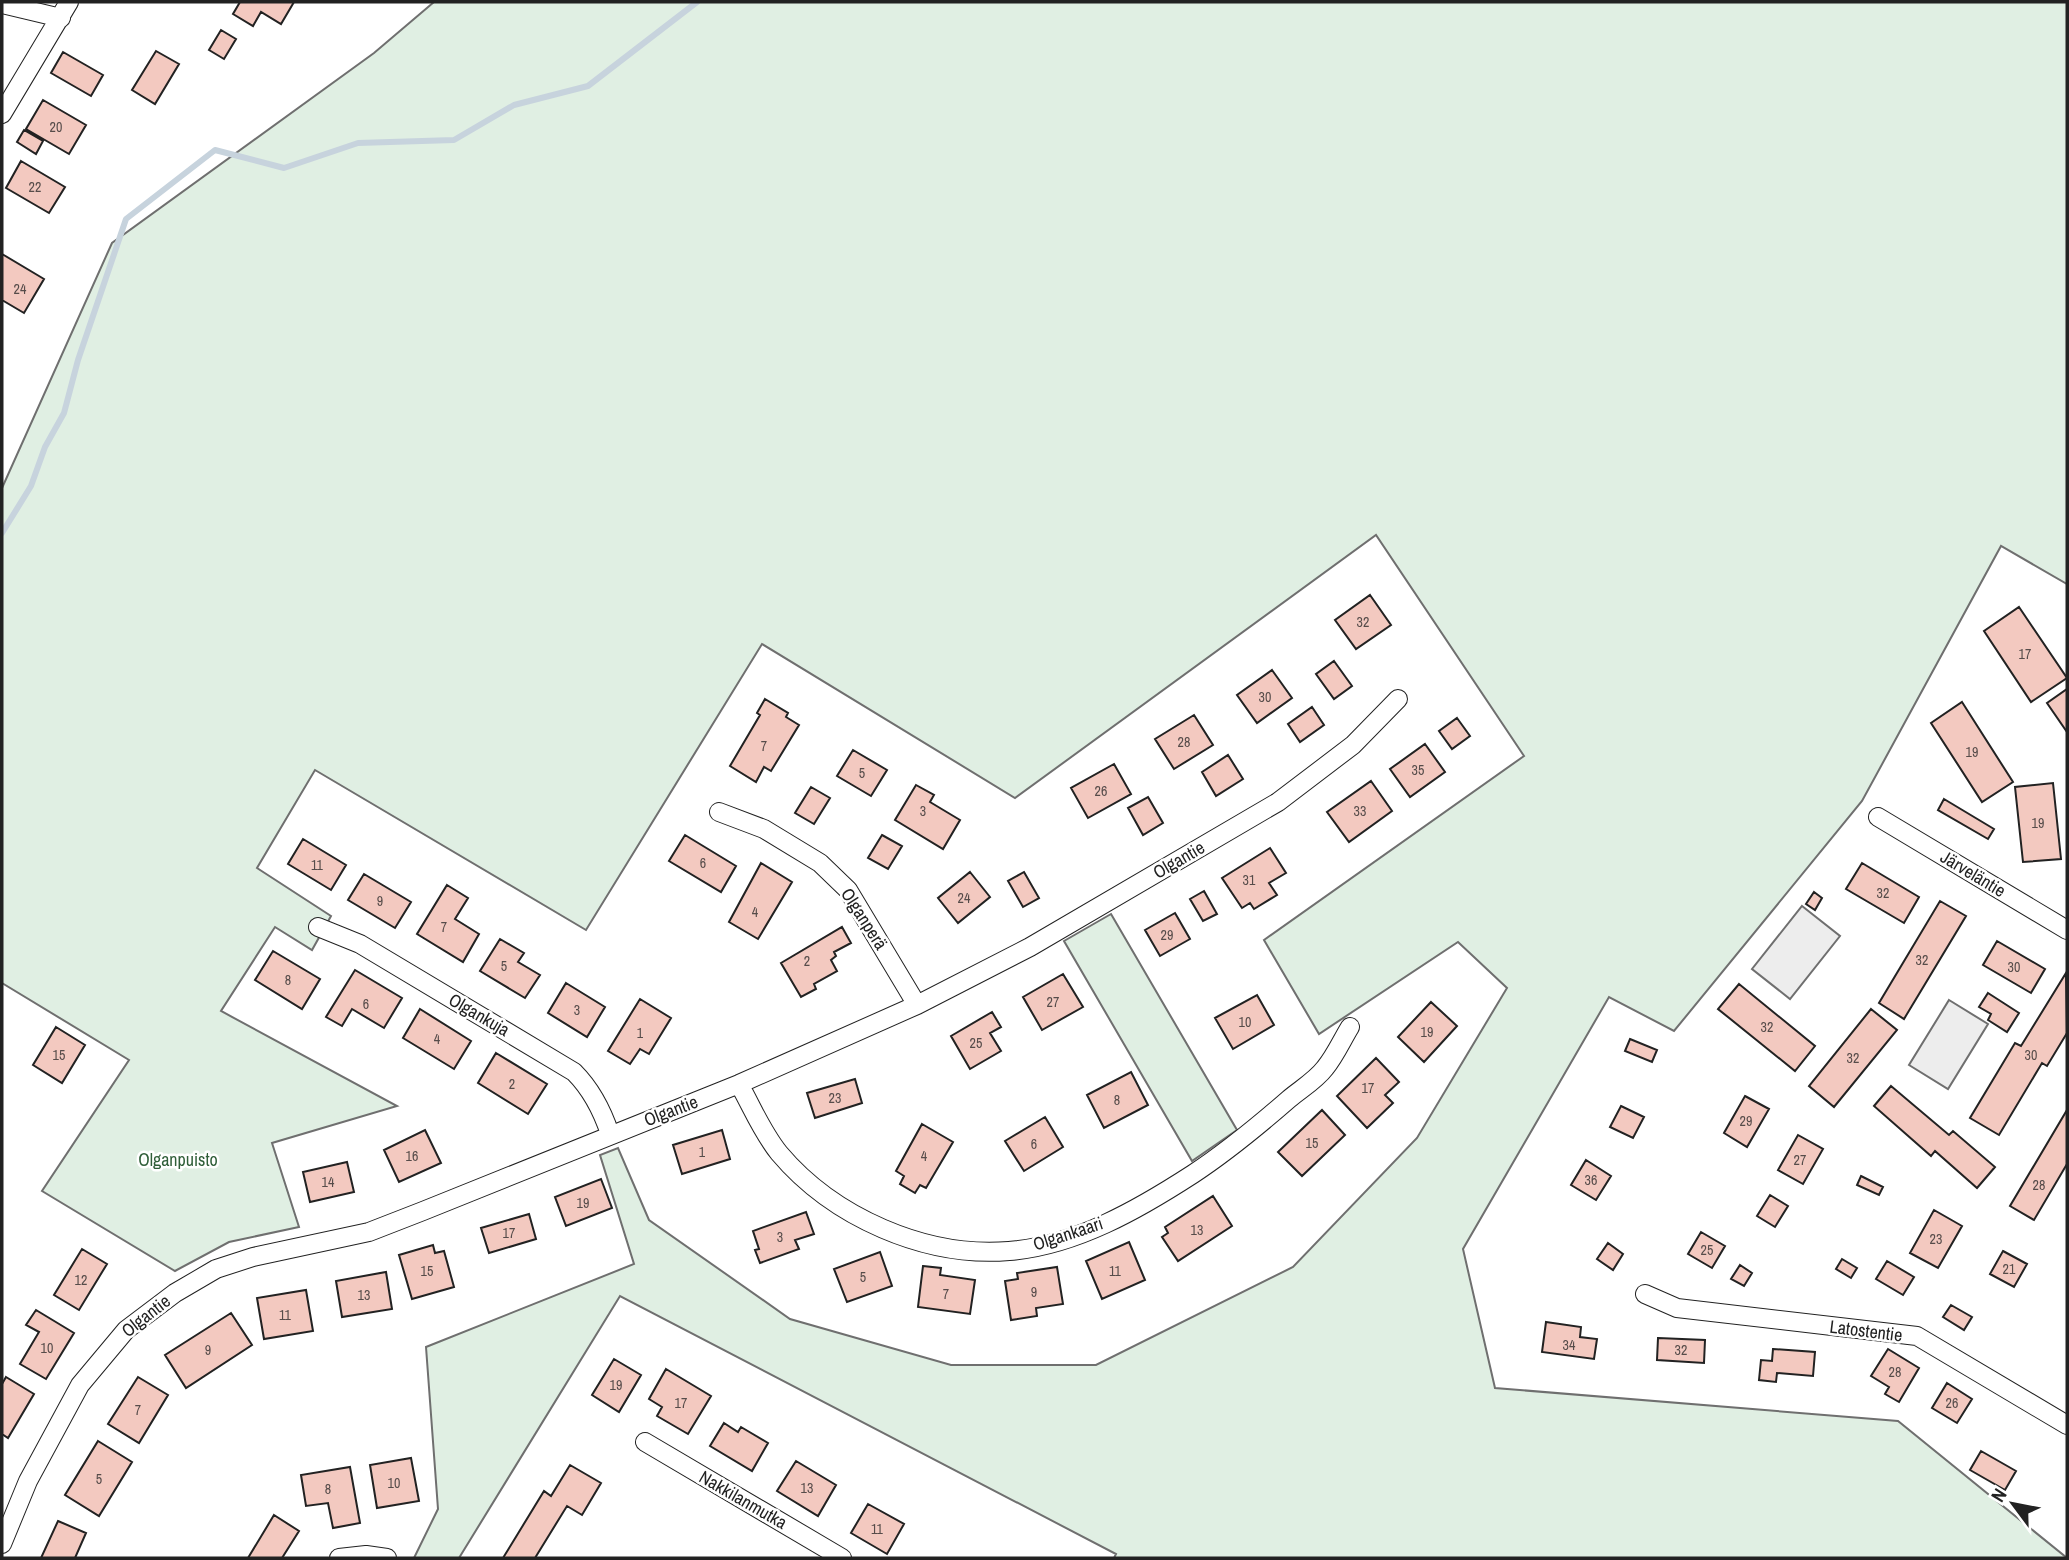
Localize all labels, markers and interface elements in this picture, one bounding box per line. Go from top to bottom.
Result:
house number: 20 [50,118,62,136]
house number: 22 [29,178,41,196]
house number: 24 [14,280,27,298]
house number: 32 [1357,613,1369,631]
house number: 17 [2019,645,2031,663]
house number: 30 [1259,688,1271,706]
house number: 28 [1178,733,1190,751]
house number: 7 [761,737,767,755]
house number: 19 [1966,743,1978,761]
house number: 35 [1412,761,1424,779]
house number: 5 [859,764,865,782]
house number: 26 [1095,782,1107,800]
house number: 3 [920,802,926,820]
house number: 33 [1354,802,1366,820]
house number: 19 [2032,814,2044,832]
street label: Olgantie [1148,835,1209,884]
street label: Järveläntie [1936,844,2011,903]
house number: 6 [700,854,706,872]
house number: 11 [311,856,324,874]
house number: 31 [1243,871,1256,889]
street label: Olganperä [835,883,894,954]
house number: 32 [1877,884,1889,902]
house number: 24 [958,889,971,907]
house number: 9 [377,892,383,910]
house number: 4 [752,903,759,921]
house number: 7 [441,918,447,936]
house number: 29 [1161,926,1173,944]
house number: 32 [1916,951,1928,969]
house number: 2 [804,952,810,970]
house number: 5 [501,957,507,975]
house number: 30 [2008,958,2020,976]
house number: 8 [285,971,291,989]
street label: Olgankuja [444,987,514,1042]
house number: 27 [1047,993,1059,1011]
house number: 6 [363,995,369,1013]
house number: 3 [574,1001,580,1019]
house number: 10 [1239,1013,1251,1031]
house number: 32 [1761,1018,1773,1036]
house number: 19 [1421,1023,1433,1041]
house number: 1 [637,1024,644,1042]
house number: 4 [434,1030,441,1048]
house number: 25 [970,1034,982,1052]
house number: 15 [53,1046,65,1064]
house number: 30 [2025,1046,2037,1064]
house number: 32 [1847,1049,1859,1067]
house number: 2 [509,1075,515,1093]
house number: 17 [1362,1079,1374,1097]
street label: Olgantie [640,1089,701,1132]
house number: 23 [829,1089,841,1107]
house number: 8 [1114,1091,1120,1109]
house number: 29 [1740,1112,1752,1130]
house number: 15 [1306,1134,1318,1152]
house number: 6 [1031,1135,1037,1153]
house number: 1 [699,1143,706,1161]
park label: Olganpuisto [138,1147,218,1172]
house number: 16 [406,1147,418,1165]
house number: 4 [921,1147,928,1165]
house number: 27 [1794,1151,1806,1169]
house number: 36 [1585,1171,1597,1189]
house number: 14 [322,1173,335,1191]
house number: 28 [2033,1176,2045,1194]
house number: 19 [577,1194,589,1212]
street label: Olgankaari [1030,1210,1106,1257]
house number: 13 [1191,1221,1203,1239]
house number: 17 [503,1224,515,1242]
house number: 3 [777,1228,783,1246]
house number: 23 [1930,1230,1942,1248]
house number: 25 [1701,1241,1713,1259]
house number: 21 [2003,1260,2016,1278]
house number: 15 [421,1262,433,1280]
house number: 11 [1109,1262,1122,1280]
house number: 5 [860,1268,866,1286]
house number: 12 [75,1271,87,1289]
house number: 9 [1031,1283,1037,1301]
house number: 7 [943,1285,949,1303]
house number: 13 [358,1286,370,1304]
street label: Olgantie [116,1289,175,1343]
house number: 11 [279,1306,292,1324]
street label: Latostentie [1828,1314,1904,1347]
house number: 34 [1563,1336,1576,1354]
house number: 10 [41,1339,53,1357]
house number: 9 [205,1341,211,1359]
house number: 32 [1675,1341,1687,1359]
house number: 28 [1889,1363,1901,1381]
house number: 19 [610,1376,622,1394]
house number: 17 [675,1394,687,1412]
house number: 26 [1946,1394,1958,1412]
house number: 7 [135,1401,141,1419]
street label: Nakkilanmutka [695,1464,792,1535]
north arrow [1978,1469,2048,1539]
house number: 5 [96,1470,102,1488]
house number: 10 [388,1474,400,1492]
house number: 13 [801,1479,813,1497]
house number: 8 [325,1480,331,1498]
text: N [1985,1483,2013,1507]
house number: 11 [871,1520,884,1538]

